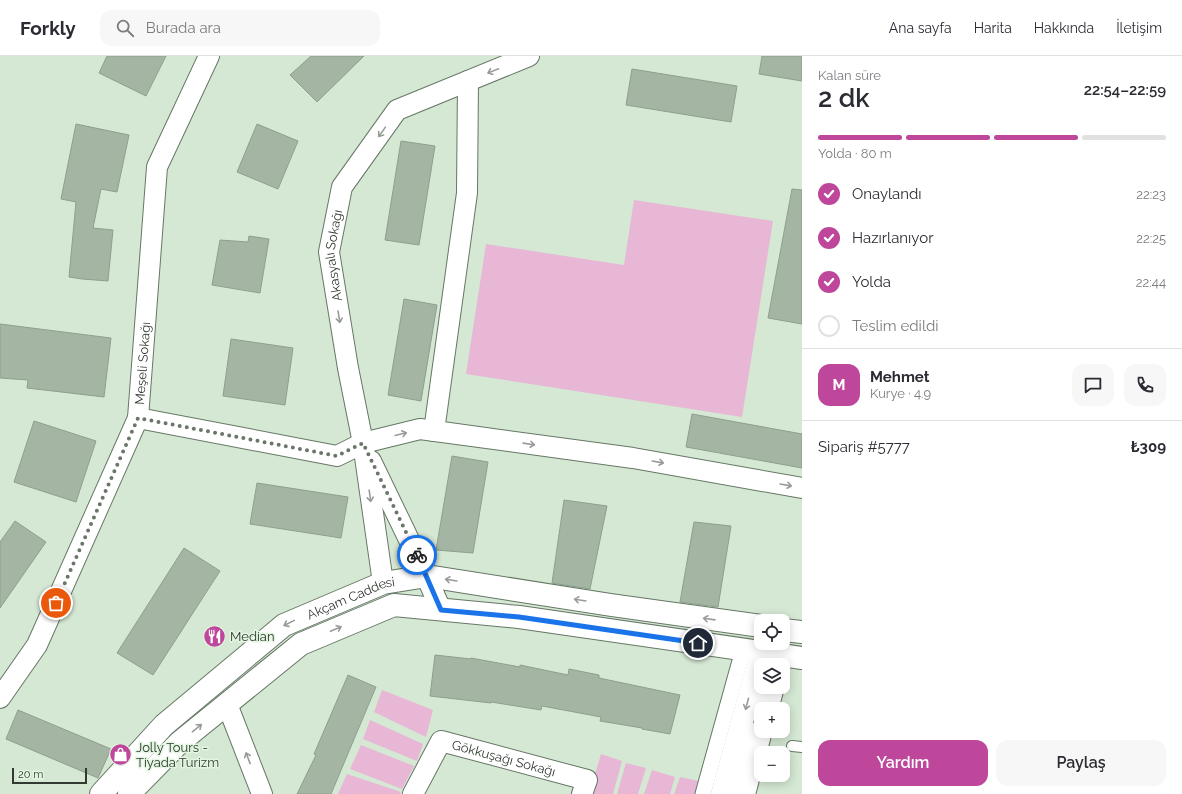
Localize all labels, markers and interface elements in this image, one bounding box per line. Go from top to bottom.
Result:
search box [100,10,380,46]
text: Forkly [20,17,76,39]
icon: search [114,17,136,39]
text: Burada ara [146,19,221,37]
text: Ana sayfa [889,20,952,36]
text: Harita [974,20,1012,36]
text: Hakkında [1034,20,1094,36]
text: İletişim [1116,20,1162,36]
one-way arrow [487,67,499,75]
text: Kalan süre [818,68,881,83]
text: 22:54–22:59 [1084,81,1166,99]
text: 2 dk [818,83,870,113]
one-way arrow [377,126,386,137]
text: Yolda · 80 m [818,146,892,161]
icon: check [818,183,840,205]
text: Onaylandı [852,185,922,203]
text: 22:23 [1136,187,1166,202]
street label: Akasyalı Sokağı [322,208,345,303]
icon: check [818,227,840,249]
text: Hazırlanıyor [852,229,933,247]
text: 22:25 [1136,231,1166,246]
icon: check [818,271,840,293]
text: Yolda [852,273,891,291]
text: 22:44 [1136,275,1166,290]
one-way arrow [335,310,343,323]
text: Teslim edildi [852,317,939,335]
street label: Meşeli Sokağı [132,321,153,405]
button: chat [1072,364,1114,406]
button: phone [1124,364,1166,406]
text: Mehmet [870,368,930,386]
text: M [833,376,845,394]
text: Kurye · 4.9 [870,386,931,401]
one-way arrow [394,430,407,437]
text: Sipariş #5777 [818,438,910,456]
text: ₺309 [1131,438,1166,456]
one-way arrow [522,440,535,448]
one-way arrow [651,458,664,466]
one-way arrow [779,481,792,489]
one-way arrow [366,489,374,502]
courier [397,535,437,575]
icon: bike [406,544,428,566]
street label: Akçam Caddesi [304,574,396,622]
one-way arrow [445,576,458,584]
pin [39,586,73,620]
icon: bag [45,592,67,614]
one-way arrow [574,596,587,604]
map controls [754,614,790,782]
button: locate [754,614,790,650]
one-way arrow [702,615,715,623]
one-way arrow [283,620,295,627]
restaurant icon: Median [202,623,228,649]
one-way arrow [330,625,342,633]
pin [681,626,715,660]
place label: Median [230,629,275,644]
icon: home [687,632,709,654]
button: layers [754,658,790,694]
one-way arrow [743,697,750,710]
button: + [754,702,790,738]
one-way arrow [192,724,203,733]
street label: Gökkuşağı Sokağı [450,737,557,779]
place label: Jolly Tours - Tiyada Turizm [136,740,219,770]
button: Yardım [818,740,988,786]
button: Paylaş [996,740,1166,786]
shop icon: Jolly Tours - Tiyada Turizm [108,741,134,767]
button: − [754,746,790,782]
one-way arrow [244,752,252,764]
scale bar [12,766,87,785]
text: 20 m [18,768,43,781]

